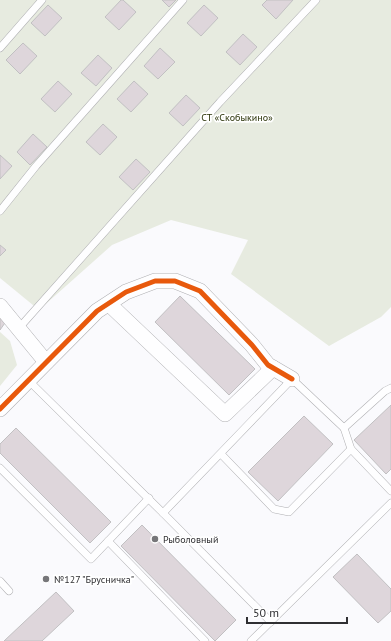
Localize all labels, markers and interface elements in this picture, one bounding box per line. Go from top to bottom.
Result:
park label: СТ «Скобыкино» [201,111,273,124]
place label: Рыболовный [163,533,218,546]
marker: Рыболовный [150,534,160,544]
place label: №127 "Брусничка" [54,573,134,586]
marker: №127 "Брусничка" [41,574,51,584]
scale bar [247,599,347,625]
text: 50 m [253,605,279,620]

